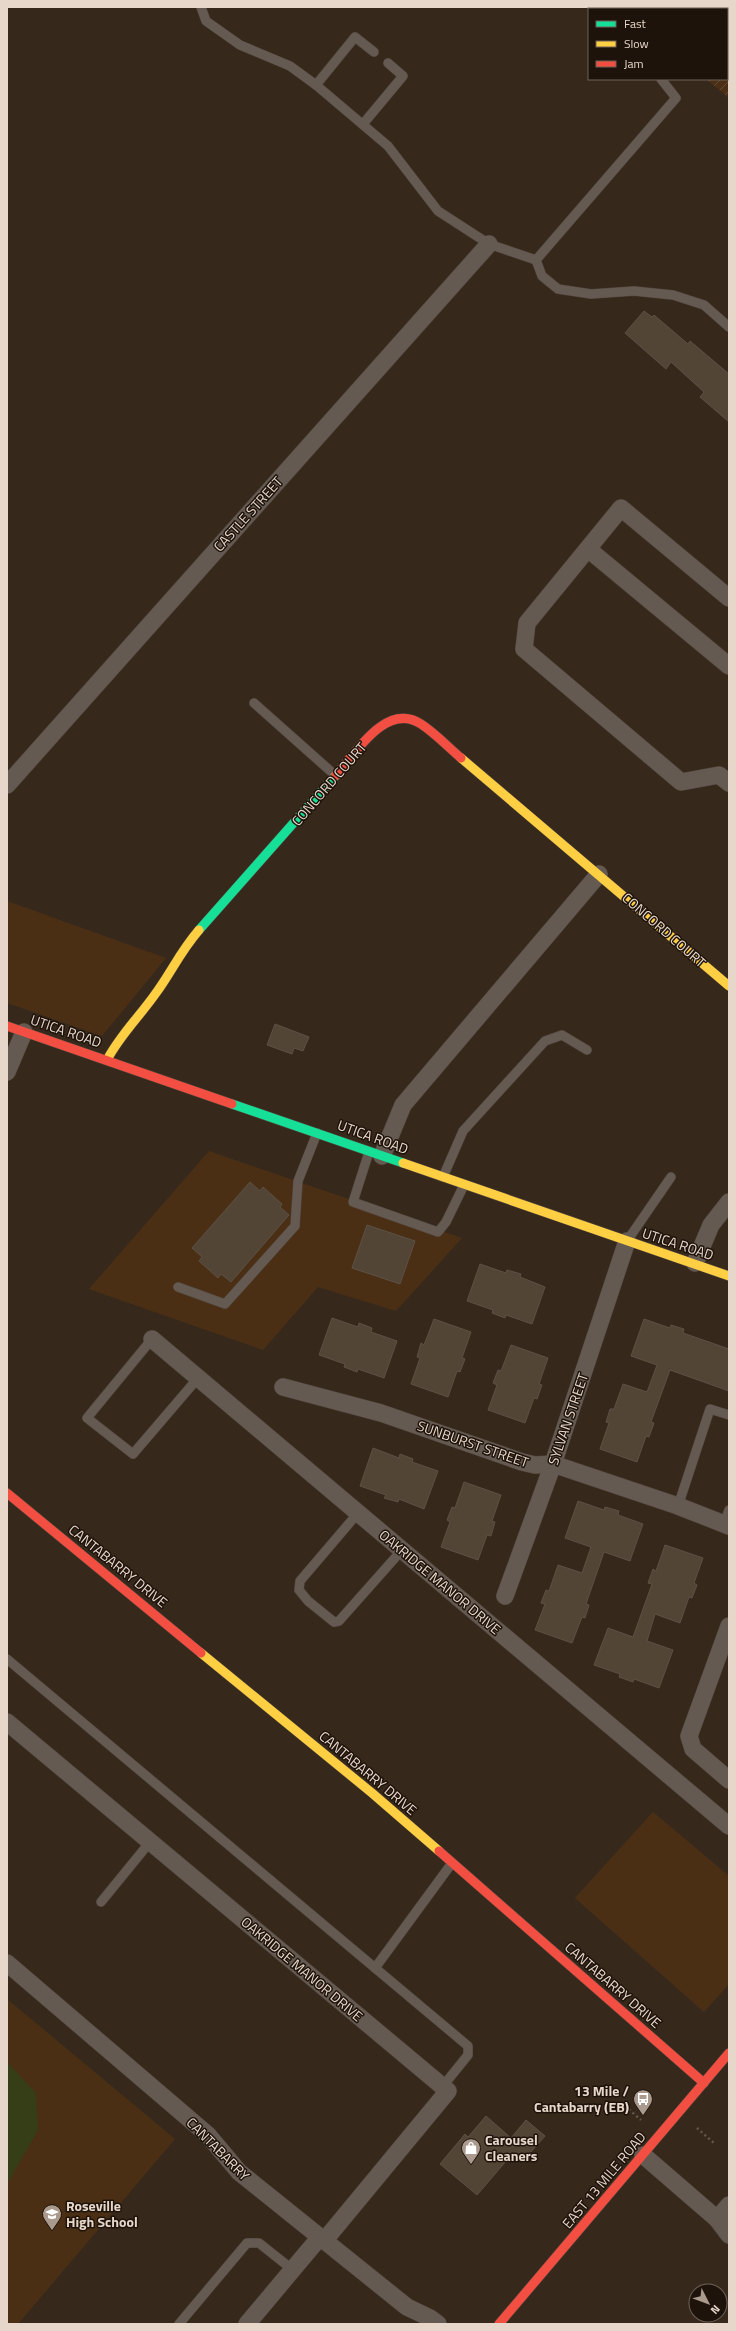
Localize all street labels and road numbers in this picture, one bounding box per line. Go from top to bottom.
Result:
street label: CASTLE STREET [208,471,288,556]
street label: CONCORD COURT [286,737,371,830]
street label: CONCORD COURT [618,887,711,972]
street label: UTICA ROAD [28,1009,105,1052]
street label: UTICA ROAD [335,1114,412,1159]
street label: UTICA ROAD [640,1222,717,1265]
street label: SYLVAN STREET [542,1370,593,1468]
street label: SUNBURST STREET [415,1415,532,1473]
street label: CANTABARRY DRIVE [64,1519,172,1612]
street label: OAKRIDGE MANOR DRIVE [375,1524,506,1639]
street label: CANTABARRY DRIVE [315,1725,422,1820]
street label: OAKRIDGE MANOR DRIVE [237,1911,368,2026]
street label: CANTABARRY DRIVE [560,1937,666,2033]
street label: CANTABARRY [182,2112,255,2185]
street label: EAST 13 MILE ROAD [557,2127,650,2233]

